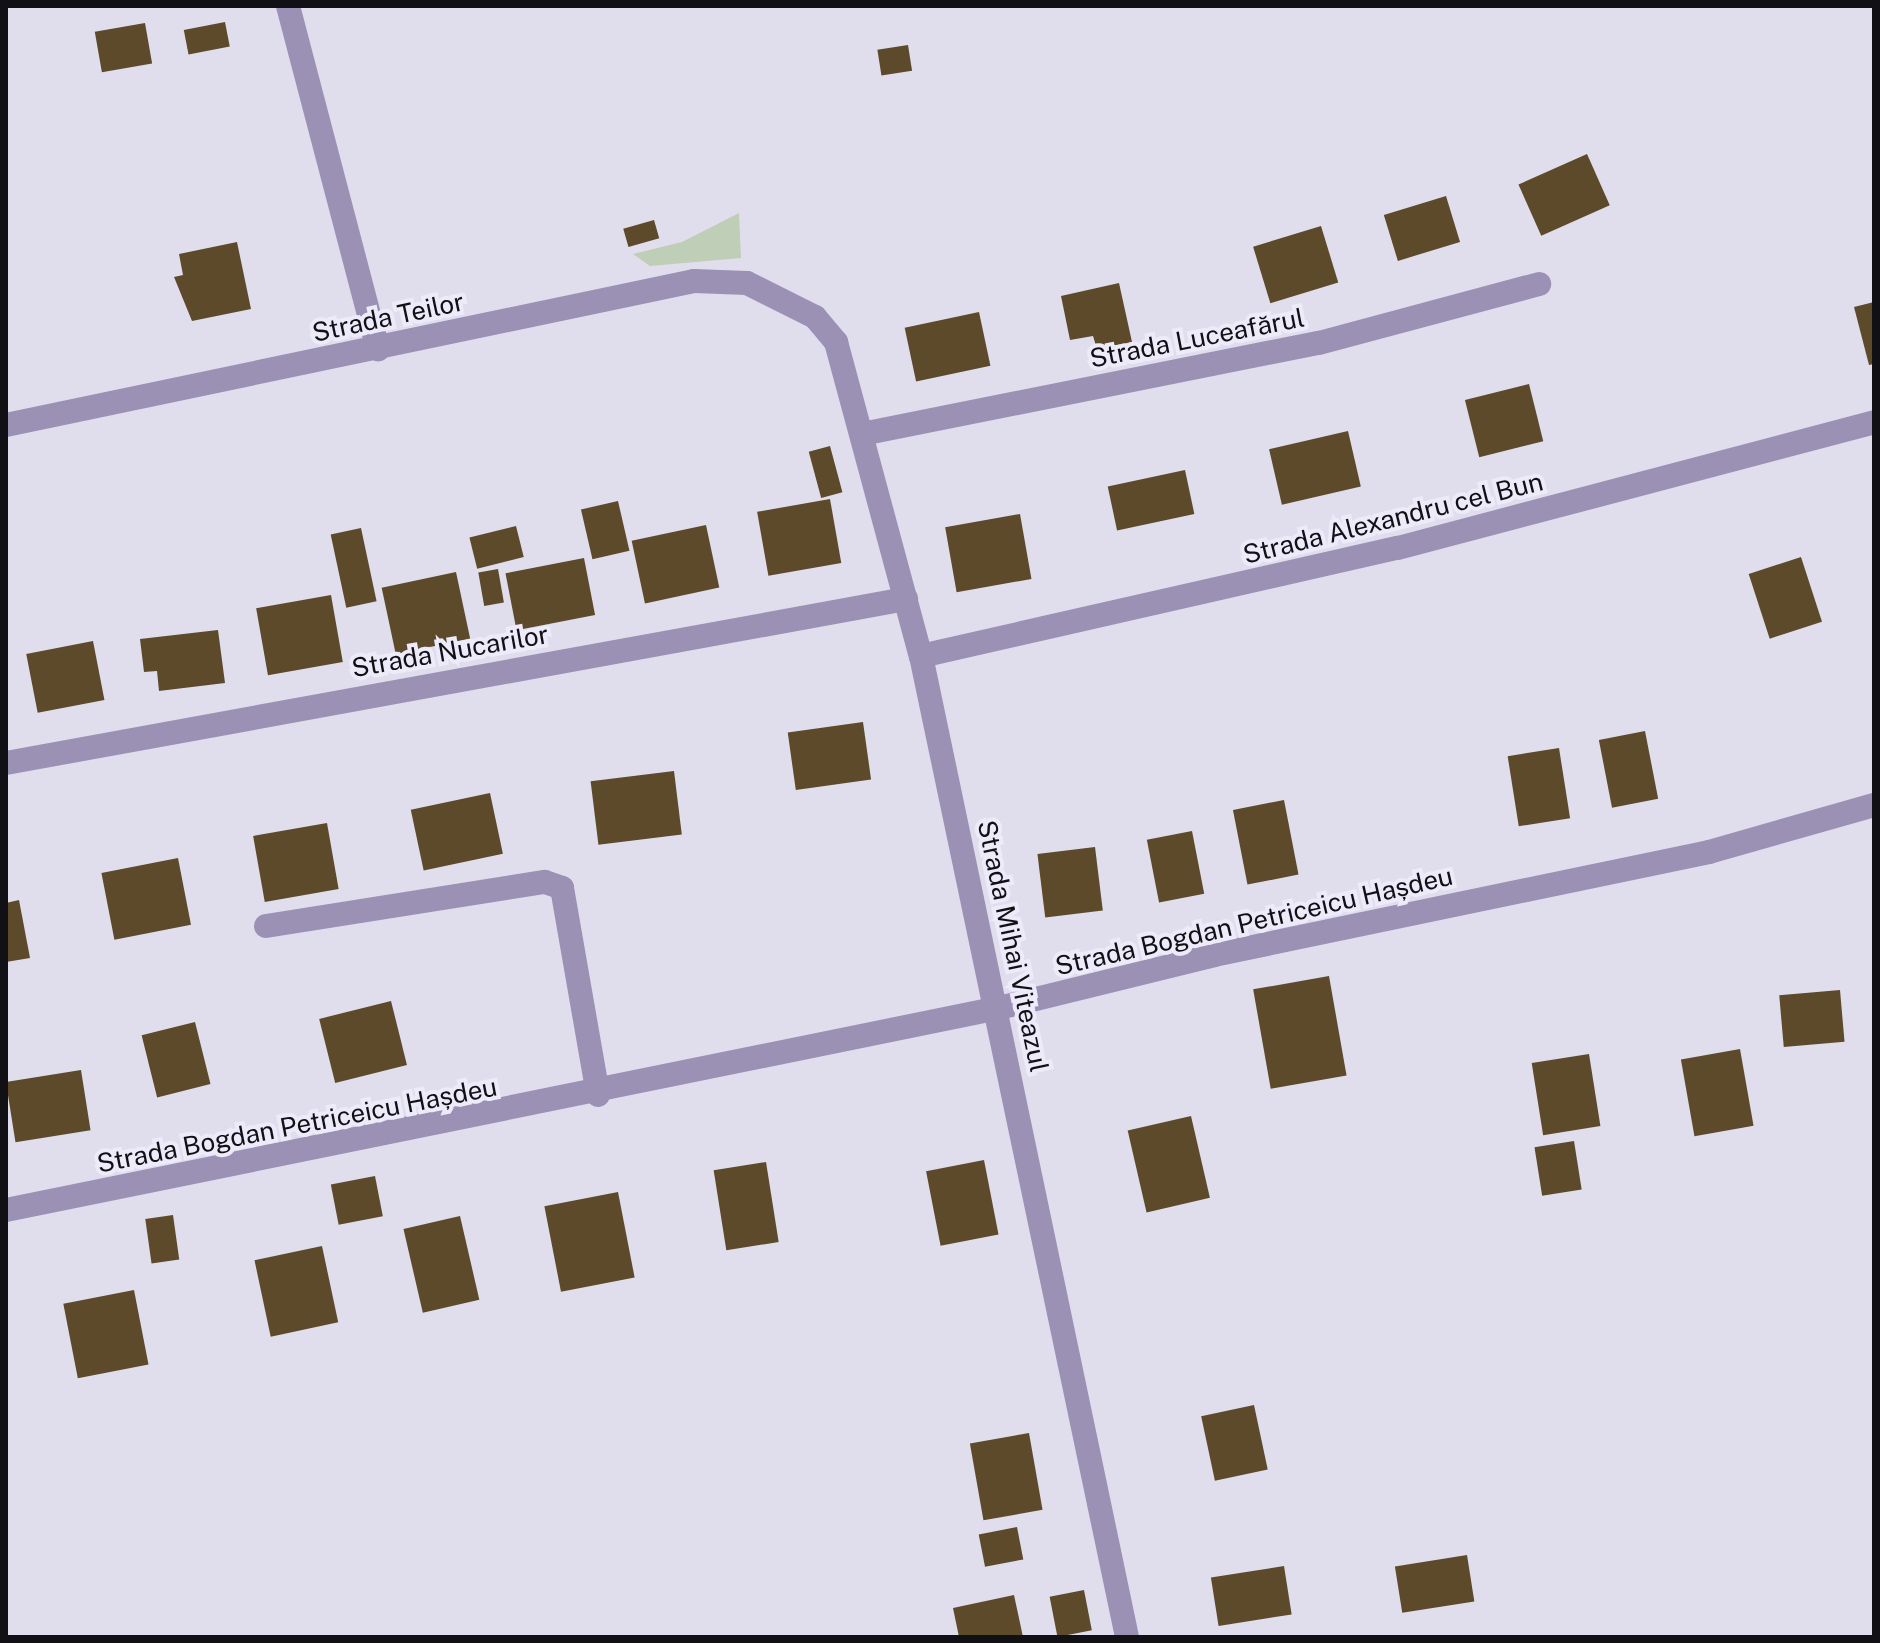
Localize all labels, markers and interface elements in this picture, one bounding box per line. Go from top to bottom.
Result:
street label: Strada Teilor [309,286,467,348]
street label: Strada Luceafărul [1087,302,1307,374]
street label: Strada Alexandru cel Bun [1240,466,1546,570]
street label: Strada Nucarilor [349,618,551,684]
street label: Strada Mihai Viteazul [971,817,1055,1075]
street label: Strada Bogdan Petriceicu Hașdeu [1052,860,1456,982]
street label: Strada Bogdan Petriceicu Hașdeu [94,1071,500,1179]

